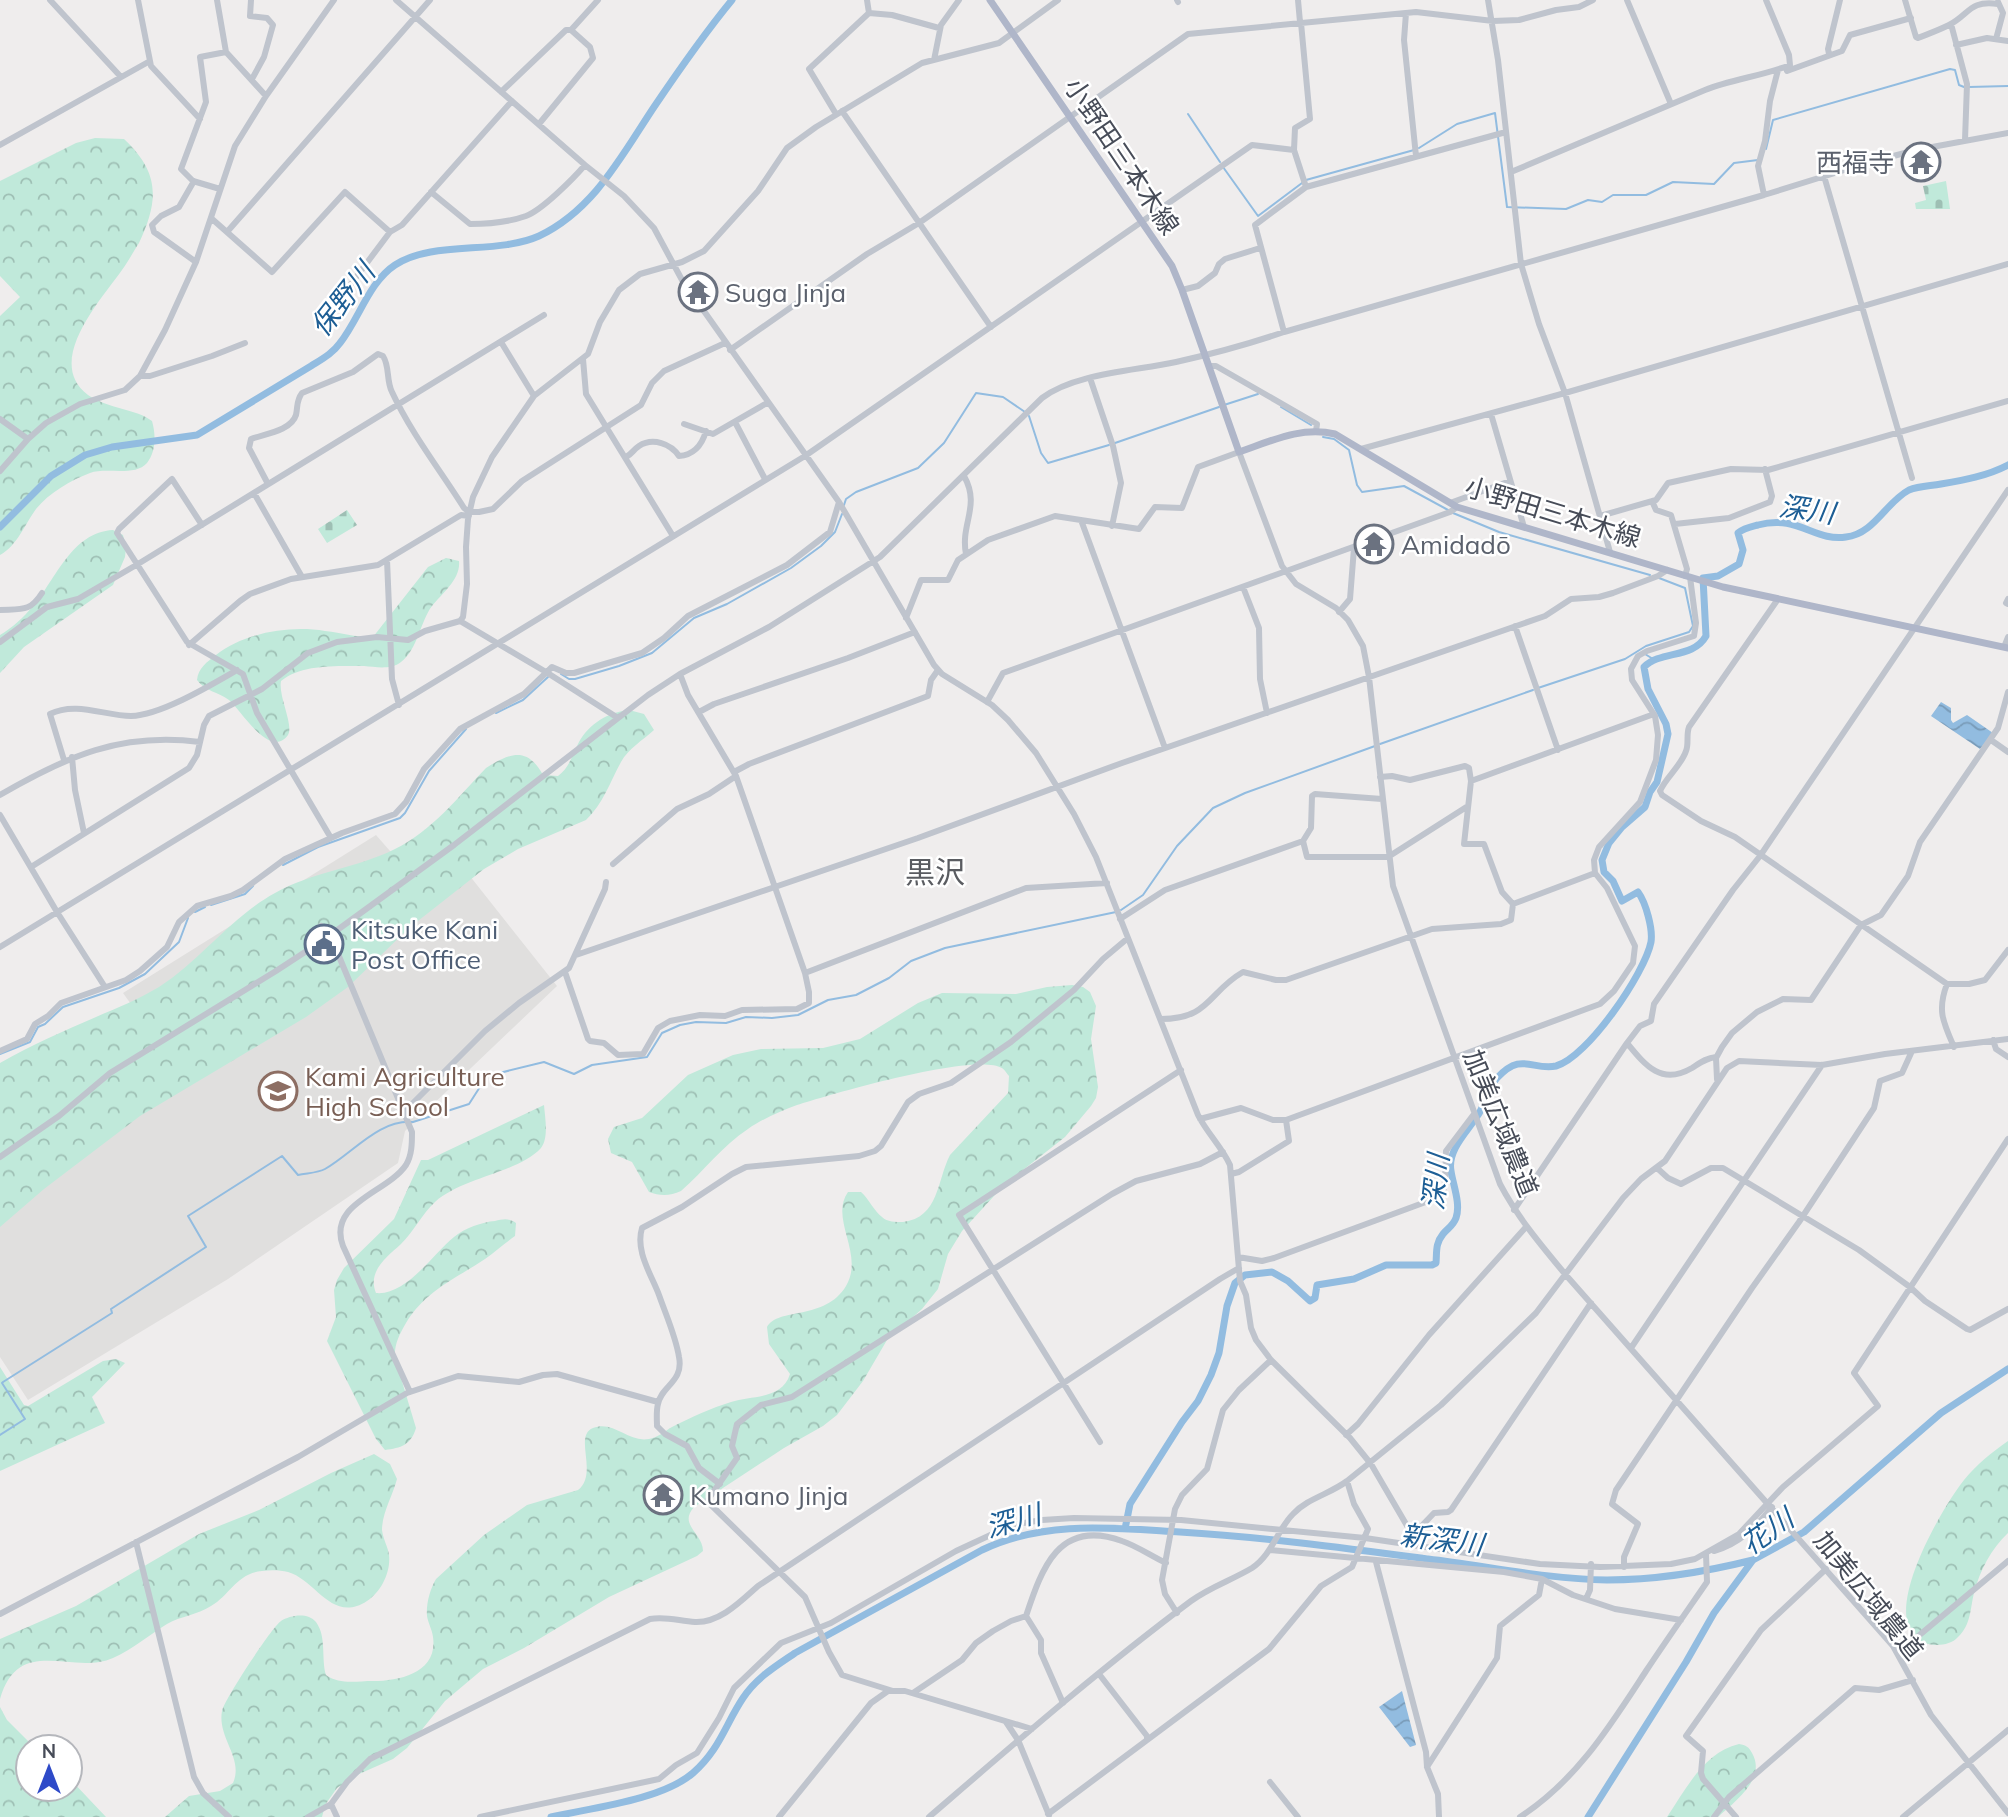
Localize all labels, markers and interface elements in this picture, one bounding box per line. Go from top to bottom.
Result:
street label: 小野田三本木線 [1057,71,1187,241]
temple icon: 西福寺 [1900,141,1942,183]
place label: 西福寺 [1816,146,1894,179]
water label: 保野川 [302,253,383,343]
temple icon: Suga Jinja [677,271,719,313]
place label: Suga Jinja [725,276,846,309]
street label: 小野田三本木線 [1461,470,1645,554]
water label: 深川 [1777,488,1840,531]
temple icon: Amidadō [1353,523,1395,565]
place label: Amidadō [1401,528,1511,561]
district label: 黒沢 [905,853,965,891]
place label: Kitsuke Kani Post Office [351,913,498,976]
public building icon: Kitsuke Kani Post Office [303,923,345,965]
street label: 加美広域農道 [1456,1044,1546,1202]
place label: Kami Agriculture High School [305,1060,505,1123]
school or university icon: Kami Agriculture High School [257,1070,299,1112]
water label: 深川 [1415,1149,1456,1212]
temple icon: Kumano Jinja [642,1474,684,1516]
place label: Kumano Jinja [690,1479,848,1512]
water label: 深川 [981,1495,1047,1544]
water label: 花川 [1734,1499,1802,1561]
water label: 新深川 [1398,1517,1489,1562]
street label: 加美広域農道 [1807,1524,1931,1666]
north arrow [14,1733,84,1803]
text: N [42,1739,56,1763]

